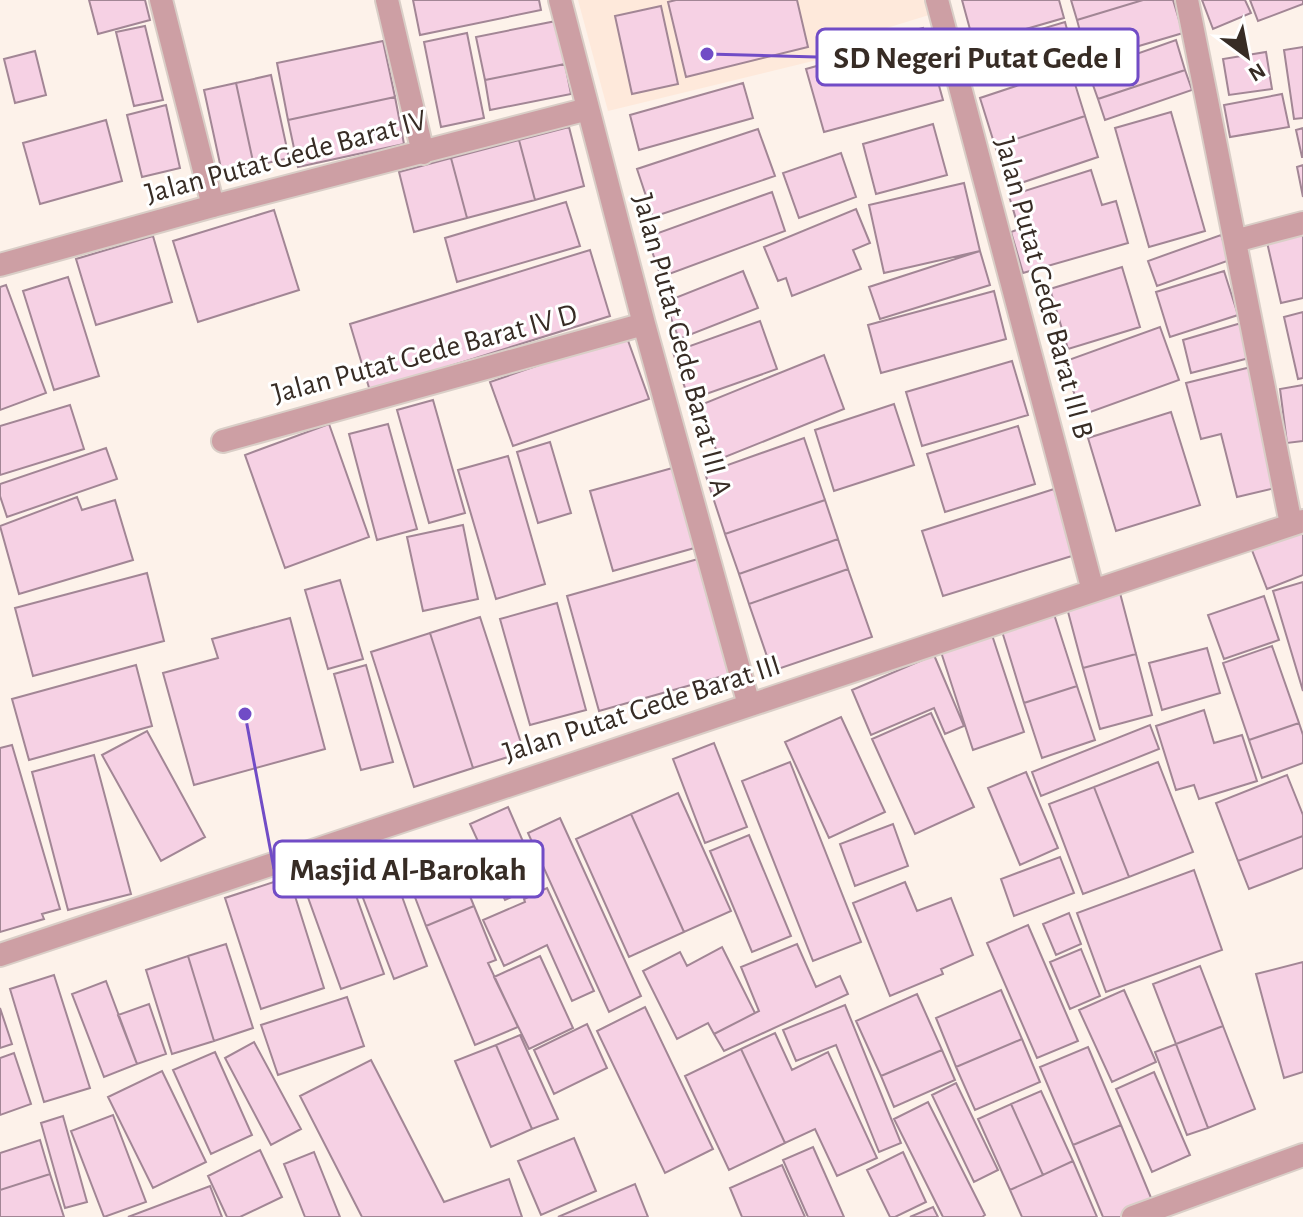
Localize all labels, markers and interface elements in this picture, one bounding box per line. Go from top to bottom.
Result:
north arrow [1207,16,1287,96]
callout: SD Negeri Putat Gede I [817,29,1138,85]
text: SD Negeri Putat Gede I [833,42,1123,74]
text: N [1245,59,1269,85]
street label: Jalan Putat Gede Barat IV [142,105,430,209]
street label: Jalan Putat Gede Barat III B [989,134,1099,442]
street label: Jalan Putat Gede Barat III A [627,191,737,499]
street label: Jalan Putat Gede Barat IV D [269,299,581,409]
street label: Jalan Putat Gede Barat III [500,650,784,768]
callout: Masjid Al-Barokah [274,841,543,897]
text: Masjid Al-Barokah [289,854,527,886]

